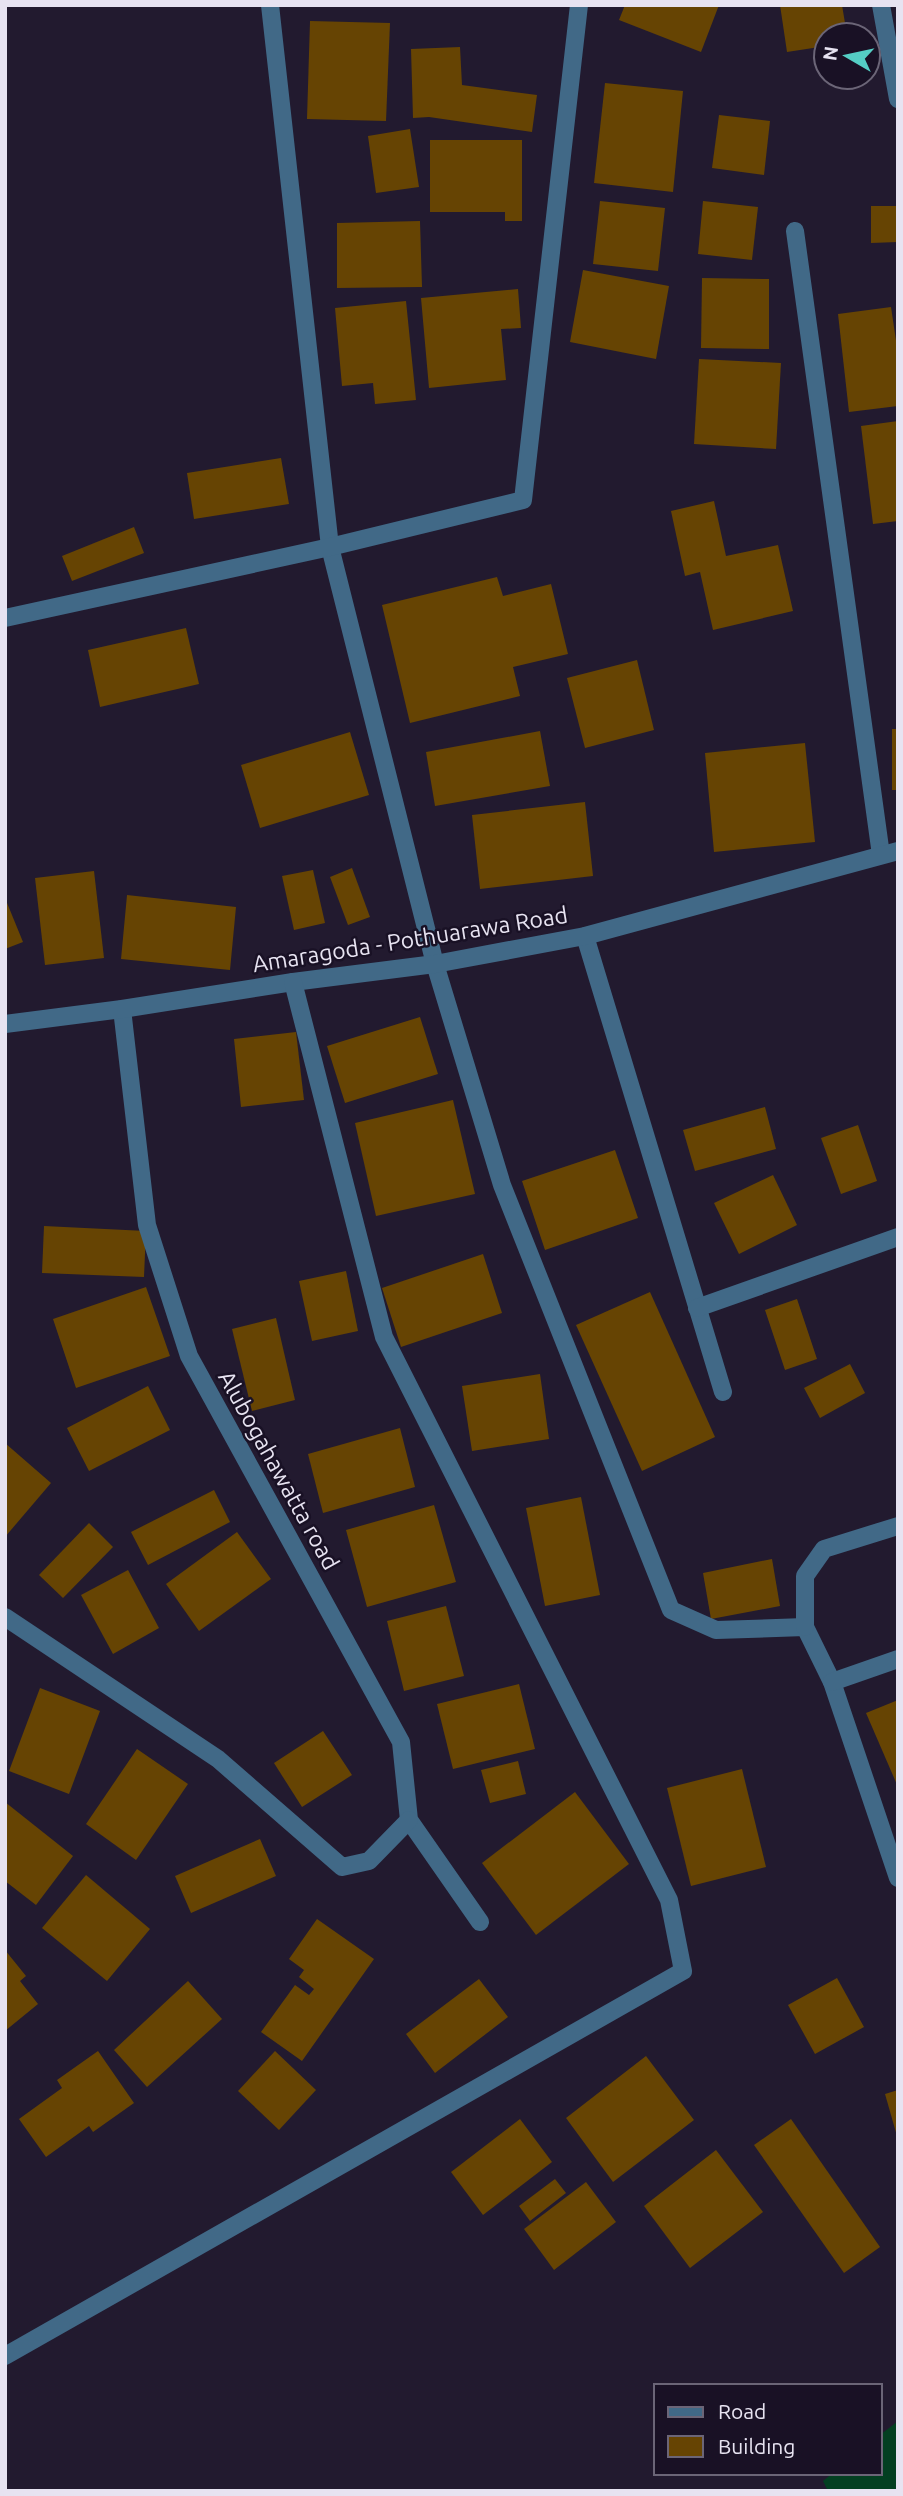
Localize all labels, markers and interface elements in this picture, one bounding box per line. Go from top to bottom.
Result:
north arrow [812,21,882,91]
text: N [818,45,842,62]
street label: Amaragoda - Pothuarawa Road [251,902,569,976]
street label: Alubogahawatta road [214,1366,344,1574]
legend [654,2384,882,2475]
text: Road [718,2399,766,2423]
text: Building [718,2434,795,2458]

